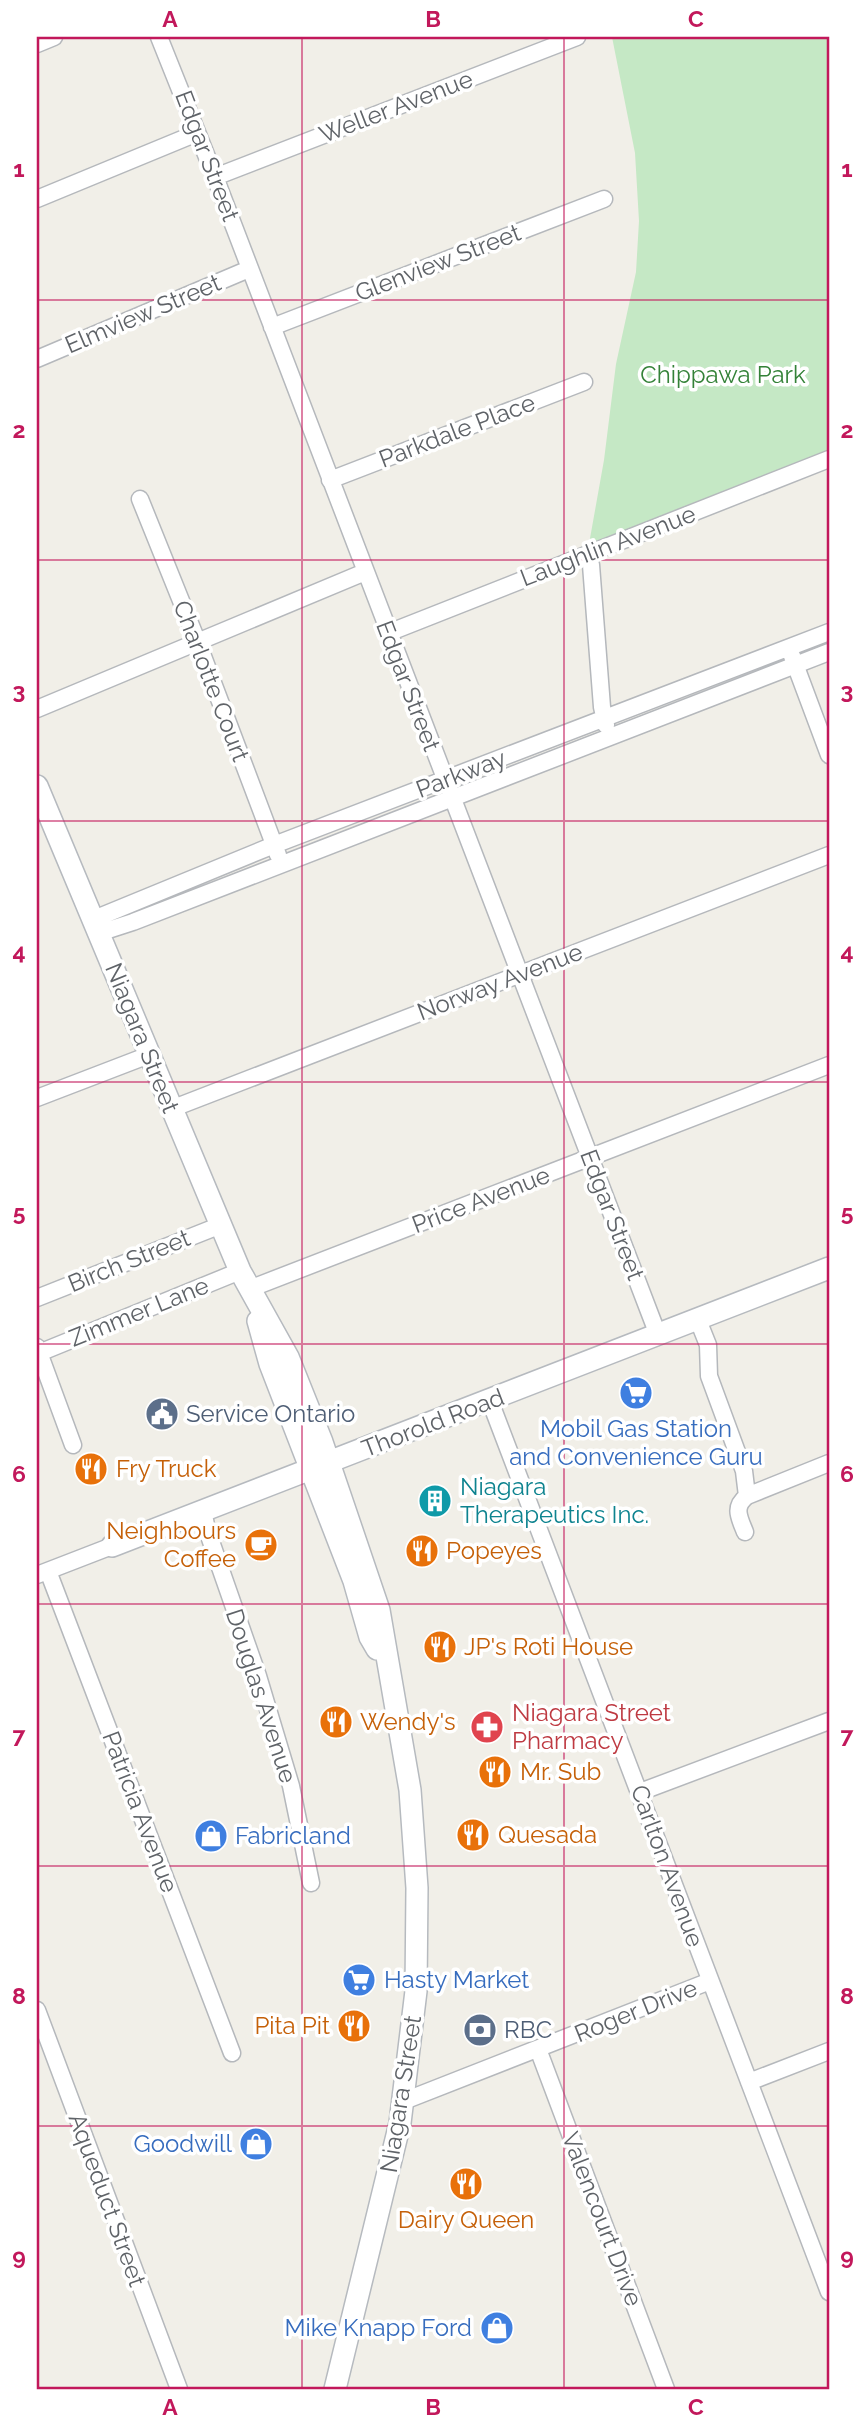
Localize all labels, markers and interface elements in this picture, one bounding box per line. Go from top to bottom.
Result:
text: A [162,5,178,32]
text: B [425,5,441,32]
text: C [688,5,704,32]
street label: Weller Avenue [315,64,477,149]
street label: Edgar Street [169,86,246,225]
text: 1 [13,155,25,182]
text: 1 [841,155,853,182]
street label: Glenview Street [351,218,525,307]
street label: Elmview Street [61,268,225,359]
park label: Chippawa Park [640,360,806,389]
street label: Parkdale Place [375,387,539,474]
text: 2 [13,416,25,443]
text: 2 [841,416,853,443]
street label: Laughlin Avenue [516,499,700,592]
street label: Charlotte Court [167,596,255,765]
street label: Edgar Street [370,616,447,755]
text: 3 [13,677,25,704]
text: 3 [841,677,853,704]
street label: Parkway [412,743,510,804]
street label: Norway Avenue [413,937,587,1026]
text: 4 [12,938,26,965]
text: 4 [840,938,854,965]
street label: Niagara Street [99,959,186,1117]
street label: Edgar Street [574,1145,651,1284]
street label: Price Avenue [408,1160,554,1239]
text: 5 [13,1199,26,1226]
text: 5 [841,1199,854,1226]
street label: Birch Street [64,1223,194,1298]
street label: Zimmer Lane [65,1270,213,1353]
supermarket icon: Mobil Gas Station and Convenience Guru [617,1374,655,1412]
street label: Thorold Road [357,1382,508,1463]
public building icon: Service Ontario [143,1395,181,1433]
place label: Service Ontario [186,1399,355,1428]
place label: Mobil Gas Station and Convenience Guru [509,1414,763,1471]
restaurant icon: Fry Truck [72,1450,110,1488]
place label: Fry Truck [116,1454,217,1483]
text: 6 [12,1460,26,1487]
text: 6 [840,1460,854,1487]
place label: Niagara Therapeutics Inc. [460,1472,649,1529]
building icon: Niagara Therapeutics Inc. [416,1482,454,1520]
place label: Neighbours Coffee [106,1516,236,1573]
cafe icon: Neighbours Coffee [242,1526,280,1564]
restaurant icon: Popeyes [403,1532,441,1570]
place label: Popeyes [446,1536,542,1565]
street label: Douglas Avenue [220,1605,303,1787]
restaurant icon: JP's Roti House [421,1628,459,1666]
place label: JP's Roti House [464,1632,633,1661]
place label: Niagara Street Pharmacy [512,1698,671,1755]
restaurant icon: Wendy's [317,1703,355,1741]
place label: Wendy's [360,1707,456,1736]
pharmacy icon: Niagara Street Pharmacy [468,1708,506,1746]
text: 7 [13,1721,26,1748]
text: 7 [841,1721,854,1748]
street label: Patricia Avenue [96,1727,185,1897]
restaurant icon: Mr. Sub [476,1753,514,1791]
place label: Mr. Sub [520,1757,601,1786]
street label: Carlton Avenue [625,1781,710,1951]
restaurant icon: Quesada [454,1816,492,1854]
shop icon: Fabricland [192,1817,230,1855]
place label: Quesada [498,1820,597,1849]
place label: Fabricland [235,1821,351,1850]
supermarket icon: Hasty Market [340,1961,378,1999]
place label: Hasty Market [384,1965,529,1994]
street label: Roger Drive [570,1973,701,2048]
text: 8 [12,1982,26,2009]
text: 8 [840,1982,854,2009]
restaurant icon: Pita Pit [335,2007,373,2045]
place label: Pita Pit [254,2011,330,2040]
bank icon: RBC [461,2011,499,2049]
street label: Niagara Street [374,2013,427,2175]
place label: RBC [504,2015,552,2044]
street label: Aqueduct Street [63,2109,152,2290]
shop icon: Goodwill [237,2125,275,2163]
street label: Valencourt Drive [556,2128,649,2310]
place label: Goodwill [134,2129,232,2158]
restaurant icon: Dairy Queen [447,2165,485,2203]
place label: Dairy Queen [398,2205,534,2234]
text: 9 [12,2243,26,2270]
text: 9 [840,2243,854,2270]
shop icon: Mike Knapp Ford [478,2309,516,2347]
place label: Mike Knapp Ford [285,2313,472,2342]
text: A [162,2393,178,2420]
text: B [425,2393,441,2420]
text: C [688,2393,704,2420]

